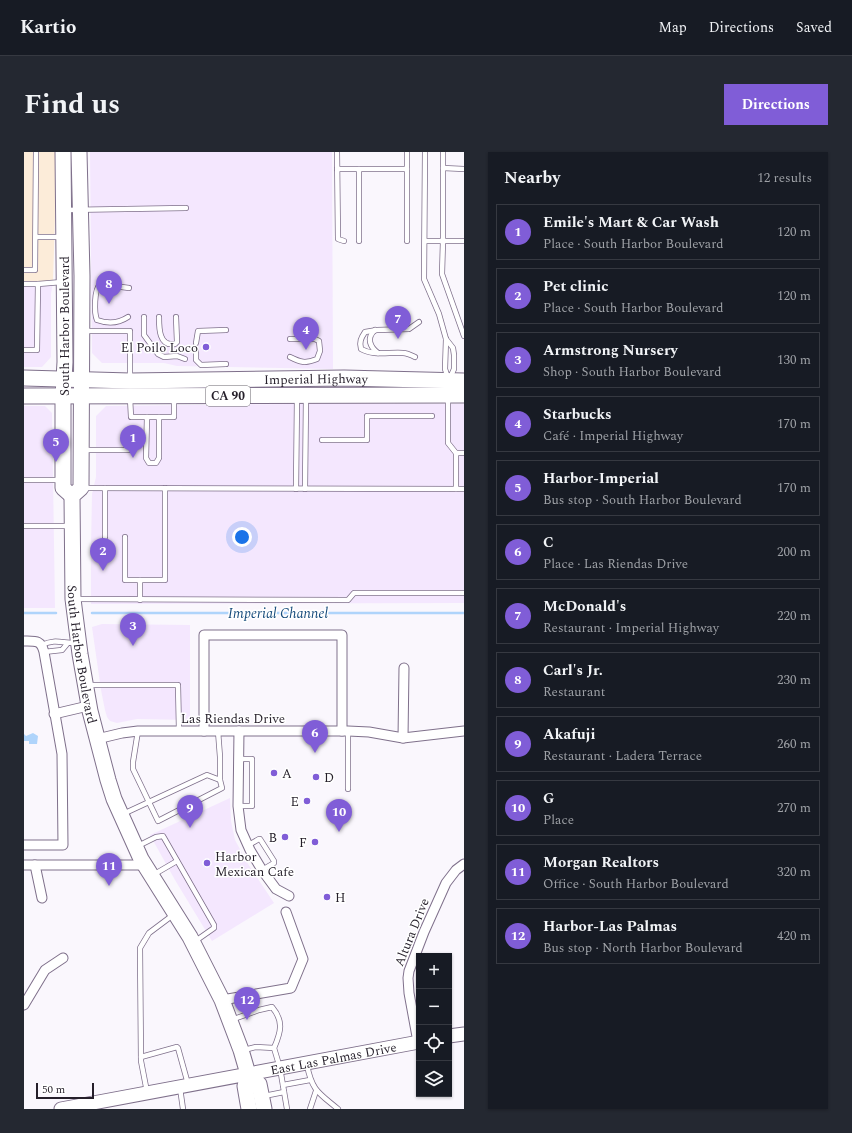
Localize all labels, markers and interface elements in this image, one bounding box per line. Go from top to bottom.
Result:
text: Kartio [20,13,76,42]
text: Map [659,17,687,38]
text: Directions [709,17,774,38]
text: Saved [796,17,832,38]
text: Find us [24,83,120,126]
button: Directions [724,84,828,125]
text: Nearby [504,165,560,191]
text: 12 results [757,168,812,188]
text: Emile's Mart & Car Wash [543,211,719,234]
text: 1 [514,222,522,242]
text: 120 m [777,222,811,242]
text: Place · South Harbor Boulevard [543,234,724,254]
street label: South Harbor Boulevard [55,256,75,396]
pin: 8 [96,271,122,304]
text: Pet clinic [543,275,609,298]
text: 2 [514,286,522,306]
text: 120 m [777,286,811,306]
text: Place · South Harbor Boulevard [543,298,724,318]
pin: 7 [385,306,411,339]
pin: 4 [293,317,319,350]
place label: El Poilo Loco [121,338,198,358]
text: Armstrong Nursery [543,339,678,362]
marker: El Poilo Loco [201,342,211,352]
text: 3 [514,350,522,370]
text: 130 m [777,350,811,370]
text: Shop · South Harbor Boulevard [543,362,721,382]
street label: Imperial Highway [264,369,369,390]
road number: CA 90 [206,386,250,406]
text: Starbucks [543,403,612,426]
text: 4 [514,414,522,434]
text: 170 m [777,414,811,434]
pin: 1 [120,425,146,458]
text: Café · Imperial Highway [543,426,683,446]
pin: 5 [43,429,69,462]
text: Harbor-Imperial [543,467,659,490]
text: 5 [514,478,522,498]
text: 170 m [777,478,811,498]
text: Bus stop · South Harbor Boulevard [543,490,742,510]
your location [232,527,252,547]
text: C [543,531,554,554]
pin: 2 [90,538,116,571]
text: 6 [514,542,522,562]
text: 200 m [777,542,811,562]
text: Place · Las Riendas Drive [543,554,688,574]
street label: South Harbor Boulevard [62,585,102,726]
text: McDonald's [543,595,626,618]
water label: Imperial Channel [228,603,328,624]
text: 7 [514,606,522,626]
text: 220 m [777,606,811,626]
pin: 3 [120,613,146,646]
text: Restaurant · Imperial Highway [543,618,719,638]
text: Carl's Jr. [543,659,603,682]
text: 8 [514,670,522,690]
text: 230 m [777,670,811,690]
text: Restaurant [543,682,605,702]
street label: Las Riendas Drive [181,709,285,729]
pin: 6 [302,720,328,753]
text: Akafuji [543,723,596,746]
text: 9 [514,734,522,754]
text: 260 m [777,734,811,754]
text: Restaurant · Ladera Terrace [543,746,702,766]
place label: A [282,764,292,784]
marker: A [269,768,279,778]
place label: D [324,768,334,788]
marker: D [311,772,321,782]
text: G [543,787,554,810]
place label: E [291,792,299,812]
pin: 9 [177,795,203,828]
marker: E [302,796,312,806]
text: 10 [511,798,525,818]
text: 270 m [777,798,811,818]
pin: 10 [326,799,352,832]
text: Place [543,810,574,830]
place label: B [268,828,277,848]
marker: B [280,832,290,842]
place label: F [299,833,307,853]
marker: F [310,837,320,847]
place label: Harbor Mexican Cafe [215,847,294,882]
text: Morgan Realtors [543,851,659,874]
pin: 11 [96,853,122,886]
marker: Harbor Mexican Cafe [202,858,212,868]
text: 11 [511,862,525,882]
text: 320 m [777,862,811,882]
text: Office · South Harbor Boulevard [543,874,729,894]
place label: H [335,888,346,908]
marker: H [322,892,332,902]
street label: Altura Drive [389,895,435,970]
text: Harbor-Las Palmas [543,915,677,938]
text: 12 [511,926,525,946]
text: 420 m [777,926,811,946]
text: Bus stop · North Harbor Boulevard [543,938,743,958]
map controls [416,953,452,1097]
button: + [416,953,452,989]
pin: 12 [234,987,260,1020]
button: − [416,989,452,1025]
button: locate [416,1025,452,1061]
street label: East Las Palmas Drive [269,1037,398,1081]
button: layers [416,1061,452,1097]
scale bar [36,1081,94,1100]
text: 50 m [42,1081,65,1098]

